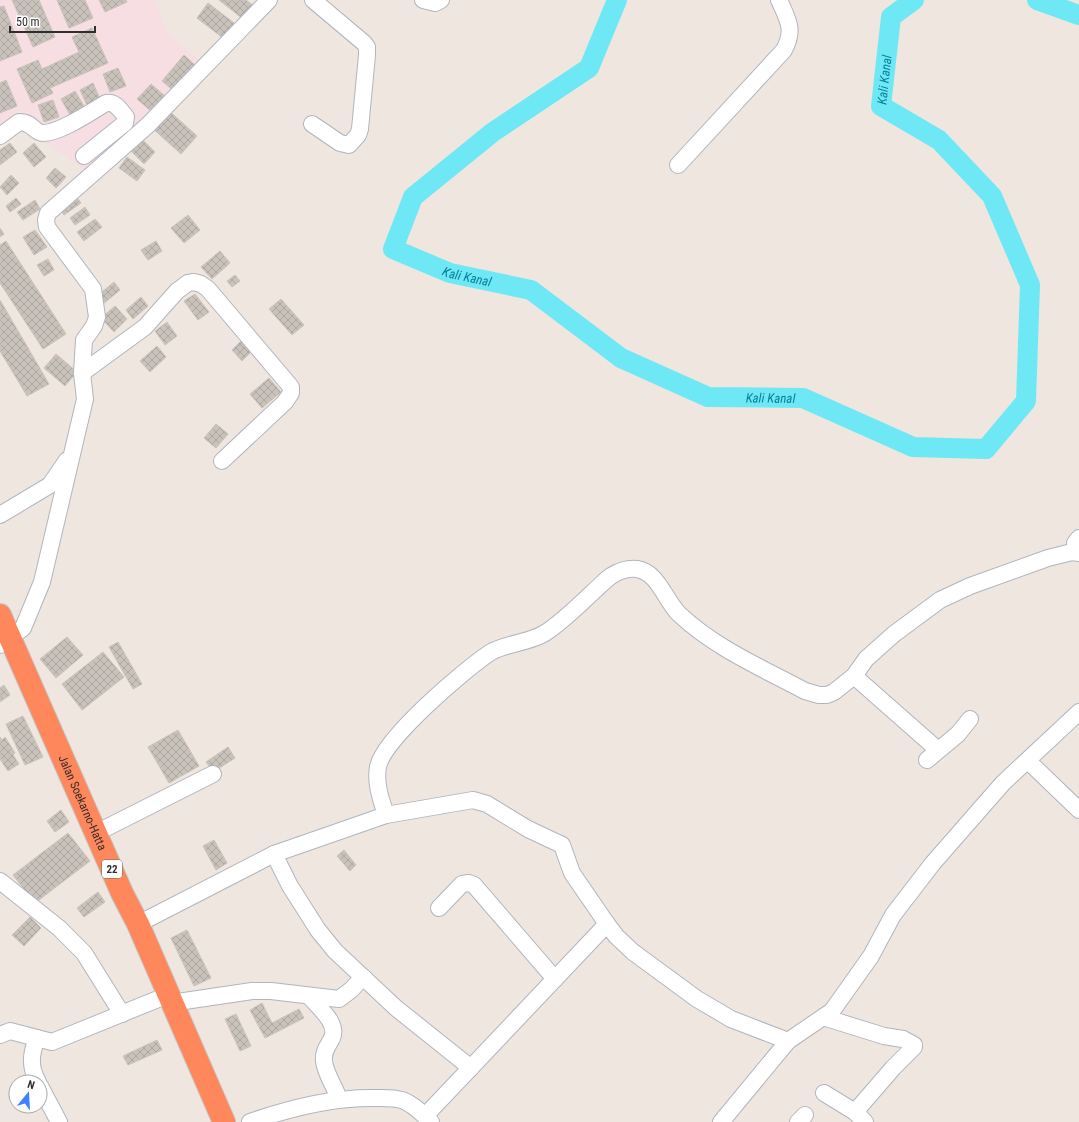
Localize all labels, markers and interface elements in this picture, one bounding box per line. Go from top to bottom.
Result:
scale bar [10,8,95,34]
text: 50 m [16,15,40,29]
water label: Kali Kanal [874,53,895,105]
water label: Kali Kanal [440,264,494,290]
water label: Kali Kanal [746,390,797,406]
street label: Jalan Soekarno-Hatta [55,753,109,853]
road number: 22 [102,860,122,878]
north arrow [8,1074,48,1114]
text: N [26,1078,36,1092]

